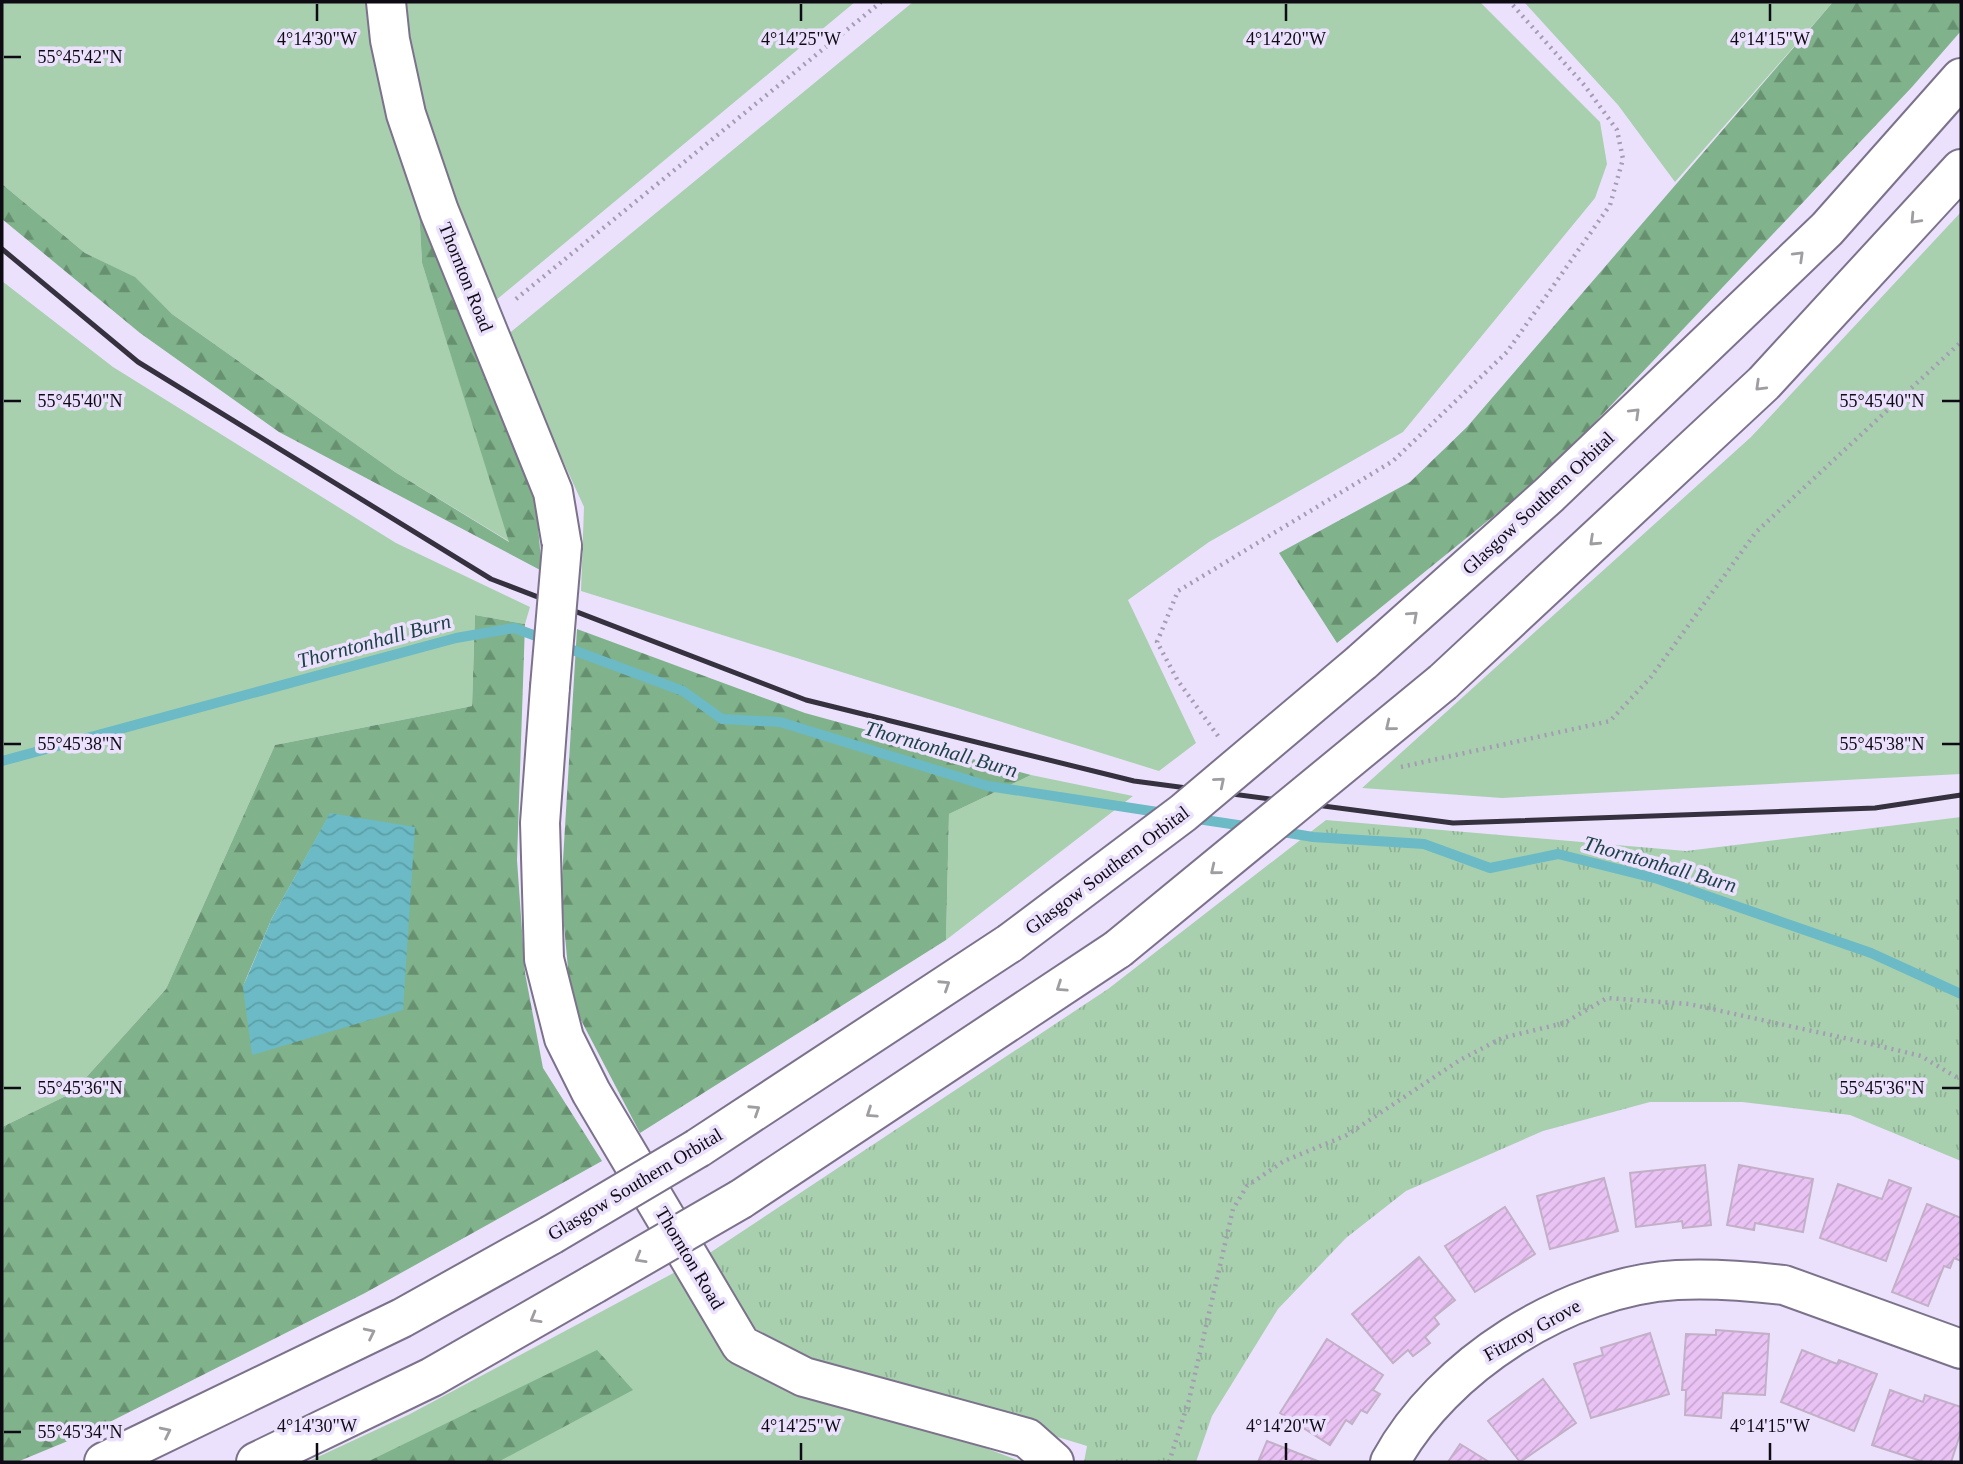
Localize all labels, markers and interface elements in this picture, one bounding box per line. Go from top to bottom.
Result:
text: 4°14'30"W [277,29,357,49]
text: 4°14'25"W [761,29,841,49]
text: 4°14'20"W [1246,29,1326,49]
text: 4°14'15"W [1730,29,1810,49]
text: 55°45'42"N [38,47,122,67]
one-way arrow [1911,211,1923,224]
street label: Thornton Road [435,219,498,335]
one-way arrow [1791,251,1804,264]
one-way arrow [1756,377,1769,390]
text: 55°45'40"N [38,391,122,411]
text: 55°45'40"N [1840,391,1924,411]
one-way arrow [1627,409,1640,422]
street label: Glasgow Southern Orbital [1458,427,1618,579]
one-way arrow [1589,533,1602,546]
water label: Thorntonhall Burn [295,609,453,673]
one-way arrow [1405,612,1418,625]
water label: Thorntonhall Burn [862,716,1020,782]
one-way arrow [1386,717,1398,730]
text: 55°45'38"N [38,734,122,754]
text: 55°45'38"N [1840,734,1924,754]
one-way arrow [1212,778,1225,790]
street label: Glasgow Southern Orbital [1021,802,1193,938]
water label: Thorntonhall Burn [1581,831,1739,897]
one-way arrow [1210,862,1223,874]
one-way arrow [1056,979,1069,991]
one-way arrow [938,981,951,994]
text: 55°45'36"N [38,1078,122,1098]
text: 55°45'36"N [1840,1078,1924,1098]
one-way arrow [866,1105,879,1118]
one-way arrow [748,1106,761,1119]
street label: Glasgow Southern Orbital [544,1124,726,1244]
street label: Thornton Road [651,1203,729,1313]
one-way arrow [634,1250,647,1263]
street label: Fitzroy Grove [1480,1295,1584,1365]
one-way arrow [529,1310,542,1323]
one-way arrow [363,1328,375,1342]
text: 4°14'30"W [277,1416,357,1436]
text: 4°14'25"W [761,1416,841,1436]
text: 4°14'20"W [1246,1416,1326,1436]
text: 4°14'15"W [1730,1416,1810,1436]
text: 55°45'34"N [38,1422,122,1442]
one-way arrow [159,1427,171,1441]

